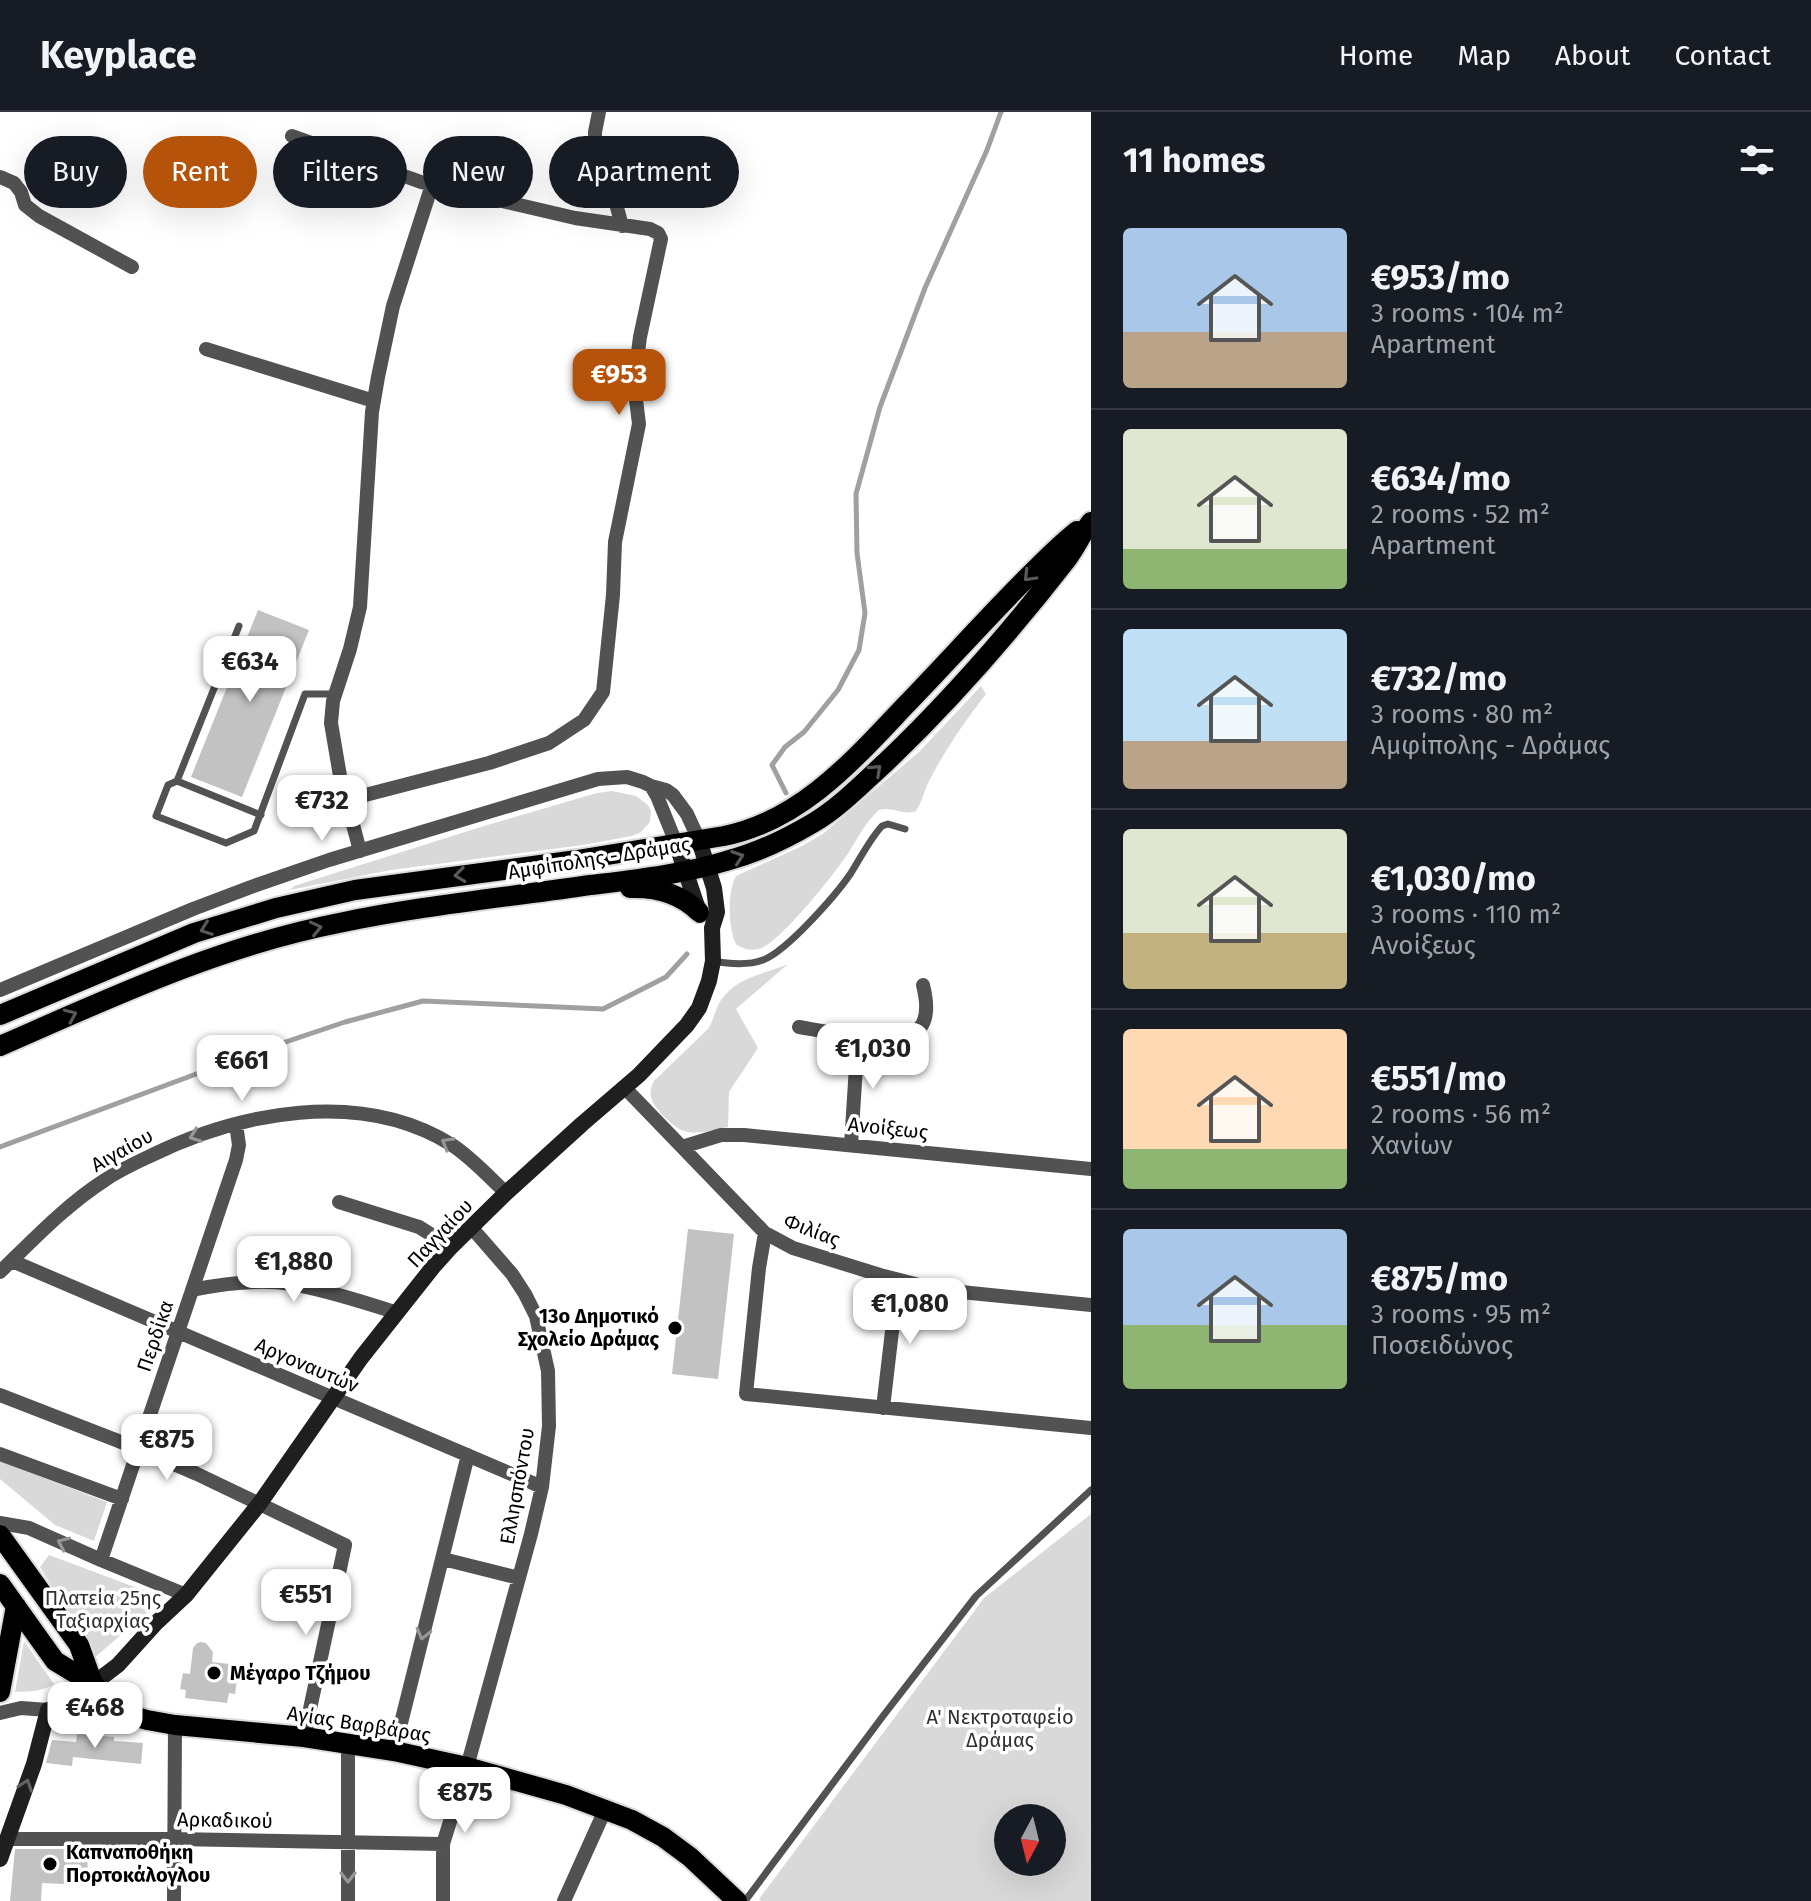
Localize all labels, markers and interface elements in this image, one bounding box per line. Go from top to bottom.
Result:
text: Keyplace [40,32,197,78]
text: Home [1339,39,1413,72]
text: Map [1457,39,1511,72]
text: About [1555,39,1630,72]
text: Contact [1674,39,1771,72]
chip: Buy [24,136,127,208]
chip: Rent [143,136,257,208]
chip: Filters [273,136,407,208]
chip: New [423,136,533,208]
chip: Apartment [549,136,739,208]
icon: filters [1735,138,1779,182]
text: 11 homes [1123,140,1265,181]
text: €953/mo [1371,257,1510,298]
icon: home [1187,260,1283,356]
text: 3 rooms · 104 m² [1371,298,1564,329]
text: Apartment [1371,329,1496,360]
pin: €953 [572,349,666,417]
text: €953 [591,359,647,390]
text: €634/mo [1371,458,1511,499]
icon: home [1187,461,1283,557]
text: 2 rooms · 52 m² [1371,499,1550,530]
text: Apartment [1371,530,1496,561]
one-way arrow [1024,567,1038,581]
pin: €634 [203,636,297,704]
text: €634 [221,646,279,677]
text: €732/mo [1371,658,1507,699]
icon: home [1187,661,1283,757]
text: 3 rooms · 80 m² [1371,699,1553,730]
text: Αμφίπολης - Δράμας [1371,730,1610,761]
one-way arrow [867,765,881,780]
pin: €732 [275,775,369,843]
text: €732 [295,785,349,816]
street label: Αμφίπολης - Δράμας [506,832,692,884]
one-way arrow [730,851,744,867]
text: €1,030/mo [1371,858,1536,899]
icon: home [1187,861,1283,957]
one-way arrow [453,866,467,883]
text: 3 rooms · 110 m² [1371,899,1561,930]
one-way arrow [200,919,214,936]
one-way arrow [309,920,322,937]
text: Ανοίξεως [1371,930,1476,961]
one-way arrow [63,1009,78,1025]
pin: €1,030 [808,1023,938,1091]
text: €1,030 [835,1033,911,1064]
pin: €661 [195,1035,289,1103]
text: €661 [215,1045,269,1076]
text: €551/mo [1371,1058,1506,1099]
icon: home [1187,1061,1283,1157]
text: 2 rooms · 56 m² [1371,1099,1551,1130]
street label: Ανοίξεως [847,1112,929,1144]
street label: Αιγαίου [87,1123,157,1177]
one-way arrow [189,1126,203,1143]
text: Χανίων [1371,1130,1453,1161]
one-way arrow [441,1137,456,1153]
street label: Παγγαίου [402,1194,478,1272]
street label: Φιλίας [781,1208,843,1252]
pin: €1,880 [229,1236,359,1304]
text: €1,880 [255,1246,333,1277]
text: €875/mo [1371,1258,1508,1299]
icon: home [1187,1261,1283,1357]
pin: €1,080 [845,1278,975,1346]
text: €1,080 [871,1288,949,1319]
street label: Περδίκα [132,1297,178,1375]
text: 3 rooms · 95 m² [1371,1299,1551,1330]
place label: 13ο Δημοτικό Σχολείο Δράμας [518,1304,659,1351]
marker: 13ο Δημοτικό Σχολείο Δράμας [666,1319,684,1337]
text: Ποσειδώνος [1371,1330,1513,1361]
street label: Αργοναυτών [252,1332,363,1398]
pin: €875 [120,1414,214,1482]
text: €875 [139,1424,195,1455]
street label: Ελλησπόντου [495,1426,539,1546]
one-way arrow [56,1536,71,1552]
pin: €551 [259,1569,353,1637]
text: €551 [279,1579,333,1610]
park label: Πλατεία 25ης Ταξιαρχίας [45,1586,161,1633]
one-way arrow [416,1627,433,1641]
place label: Μέγαρο Τζήμου [230,1661,371,1685]
marker: Μέγαρο Τζήμου [205,1664,223,1682]
pin: €468 [48,1682,142,1750]
text: €468 [66,1692,125,1723]
street label: Αγίας Βαρβάρας [286,1701,432,1747]
park label: Α' Νεκτροταφείο Δράμας [926,1705,1074,1752]
pin: €875 [418,1767,512,1835]
text: €875 [437,1777,493,1808]
one-way arrow [17,1779,33,1793]
north arrow [994,1804,1066,1876]
map controls [994,1804,1066,1876]
street label: Αρκαδικού [177,1807,273,1833]
place label: Καπναποθήκη Πορτοκάλογλου [66,1840,210,1887]
marker: Καπναποθήκη Πορτοκάλογλου [41,1855,59,1873]
one-way arrow [339,1871,357,1884]

